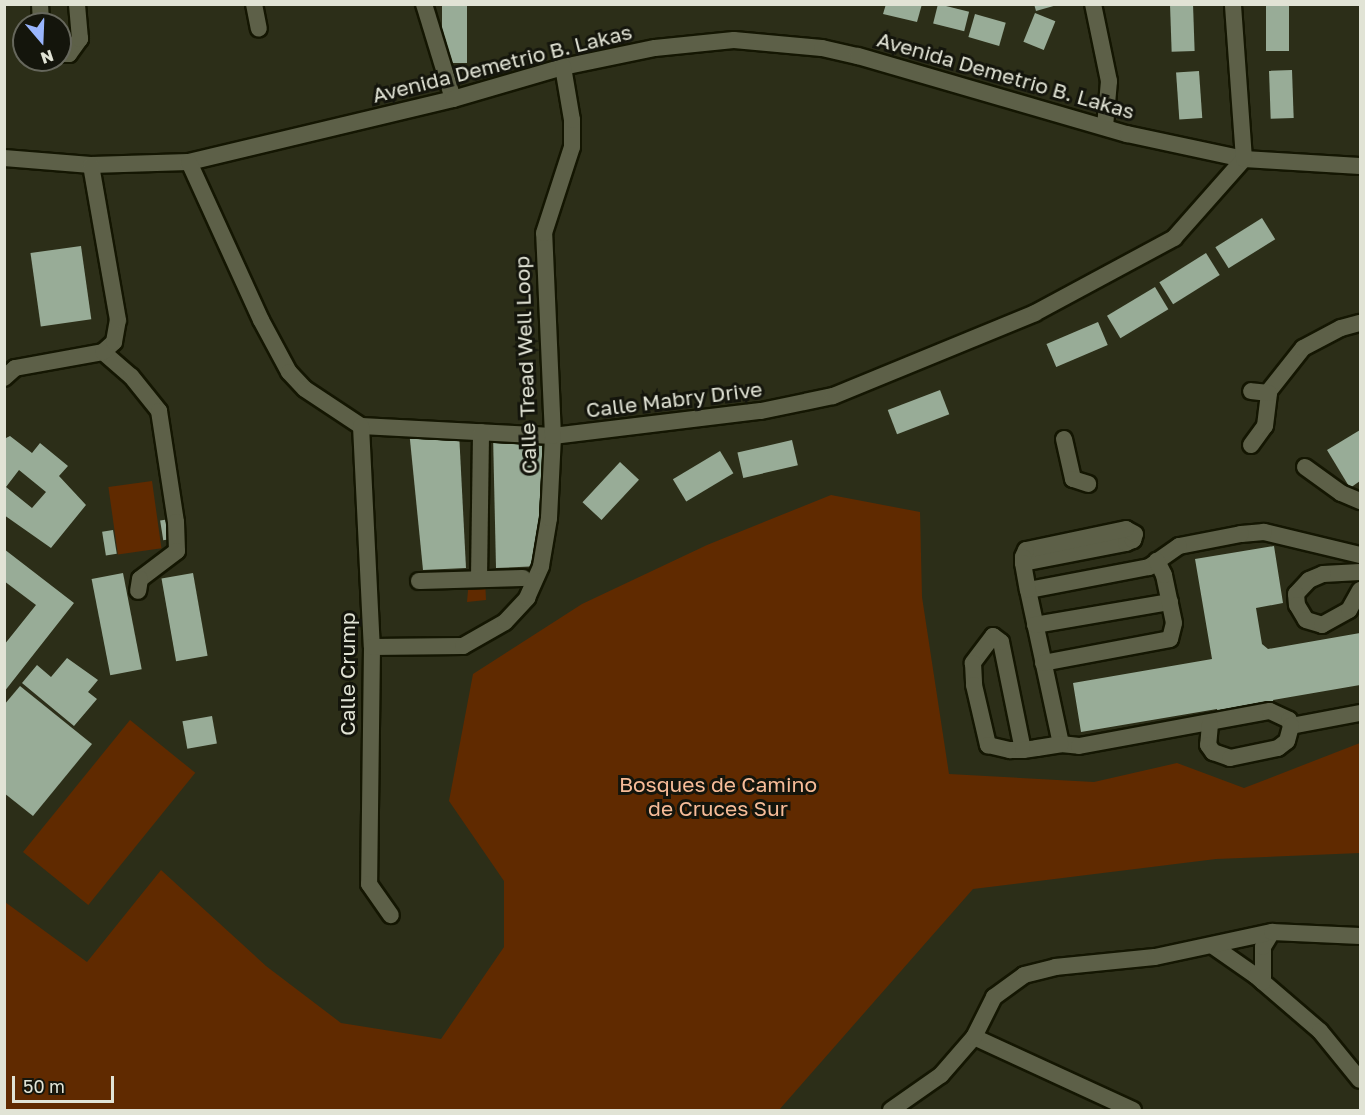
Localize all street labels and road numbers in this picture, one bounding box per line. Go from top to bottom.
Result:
street label: Avenida Demetrio B. Lakas [370,19,634,107]
street label: Avenida Demetrio B. Lakas [874,26,1138,124]
street label: Calle Tread Well Loop [509,256,541,474]
street label: Calle Mabry Drive [584,376,764,422]
street label: Calle Crump [334,612,360,736]

